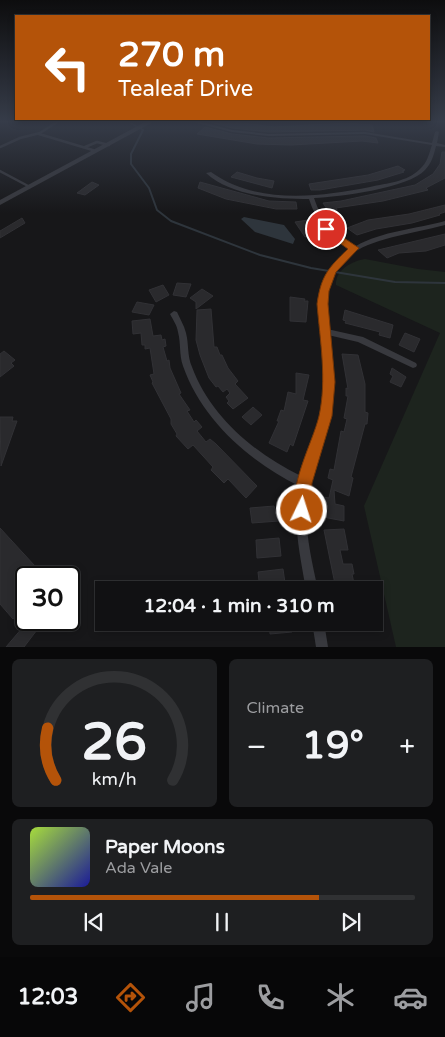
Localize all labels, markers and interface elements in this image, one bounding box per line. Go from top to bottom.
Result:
text: 270 m [118,34,225,76]
icon: left [35,35,100,100]
text: Tealeaf Drive [118,76,253,102]
pin [305,208,347,250]
icon: arrive [312,215,340,243]
position arrow [275,483,327,535]
speed limit sign: 30 [15,566,80,631]
text: 12:04 · 1 min · 310 m [143,595,335,617]
text: Climate [247,698,304,718]
text: 26 [82,711,147,774]
text: 19° [302,723,364,769]
text: − [247,730,266,764]
text: + [399,730,415,764]
text: km/h [92,769,137,790]
text: Paper Moons [105,836,225,858]
text: Ada Vale [105,858,172,878]
icon: previous [80,908,108,936]
icon: pause [208,908,236,936]
icon: next [337,908,365,936]
icon: directions [113,980,148,1015]
icon: music [183,980,218,1015]
icon: phone [253,980,288,1015]
icon: climate [323,980,358,1015]
icon: car [393,980,428,1015]
text: 12:03 [17,984,78,1010]

